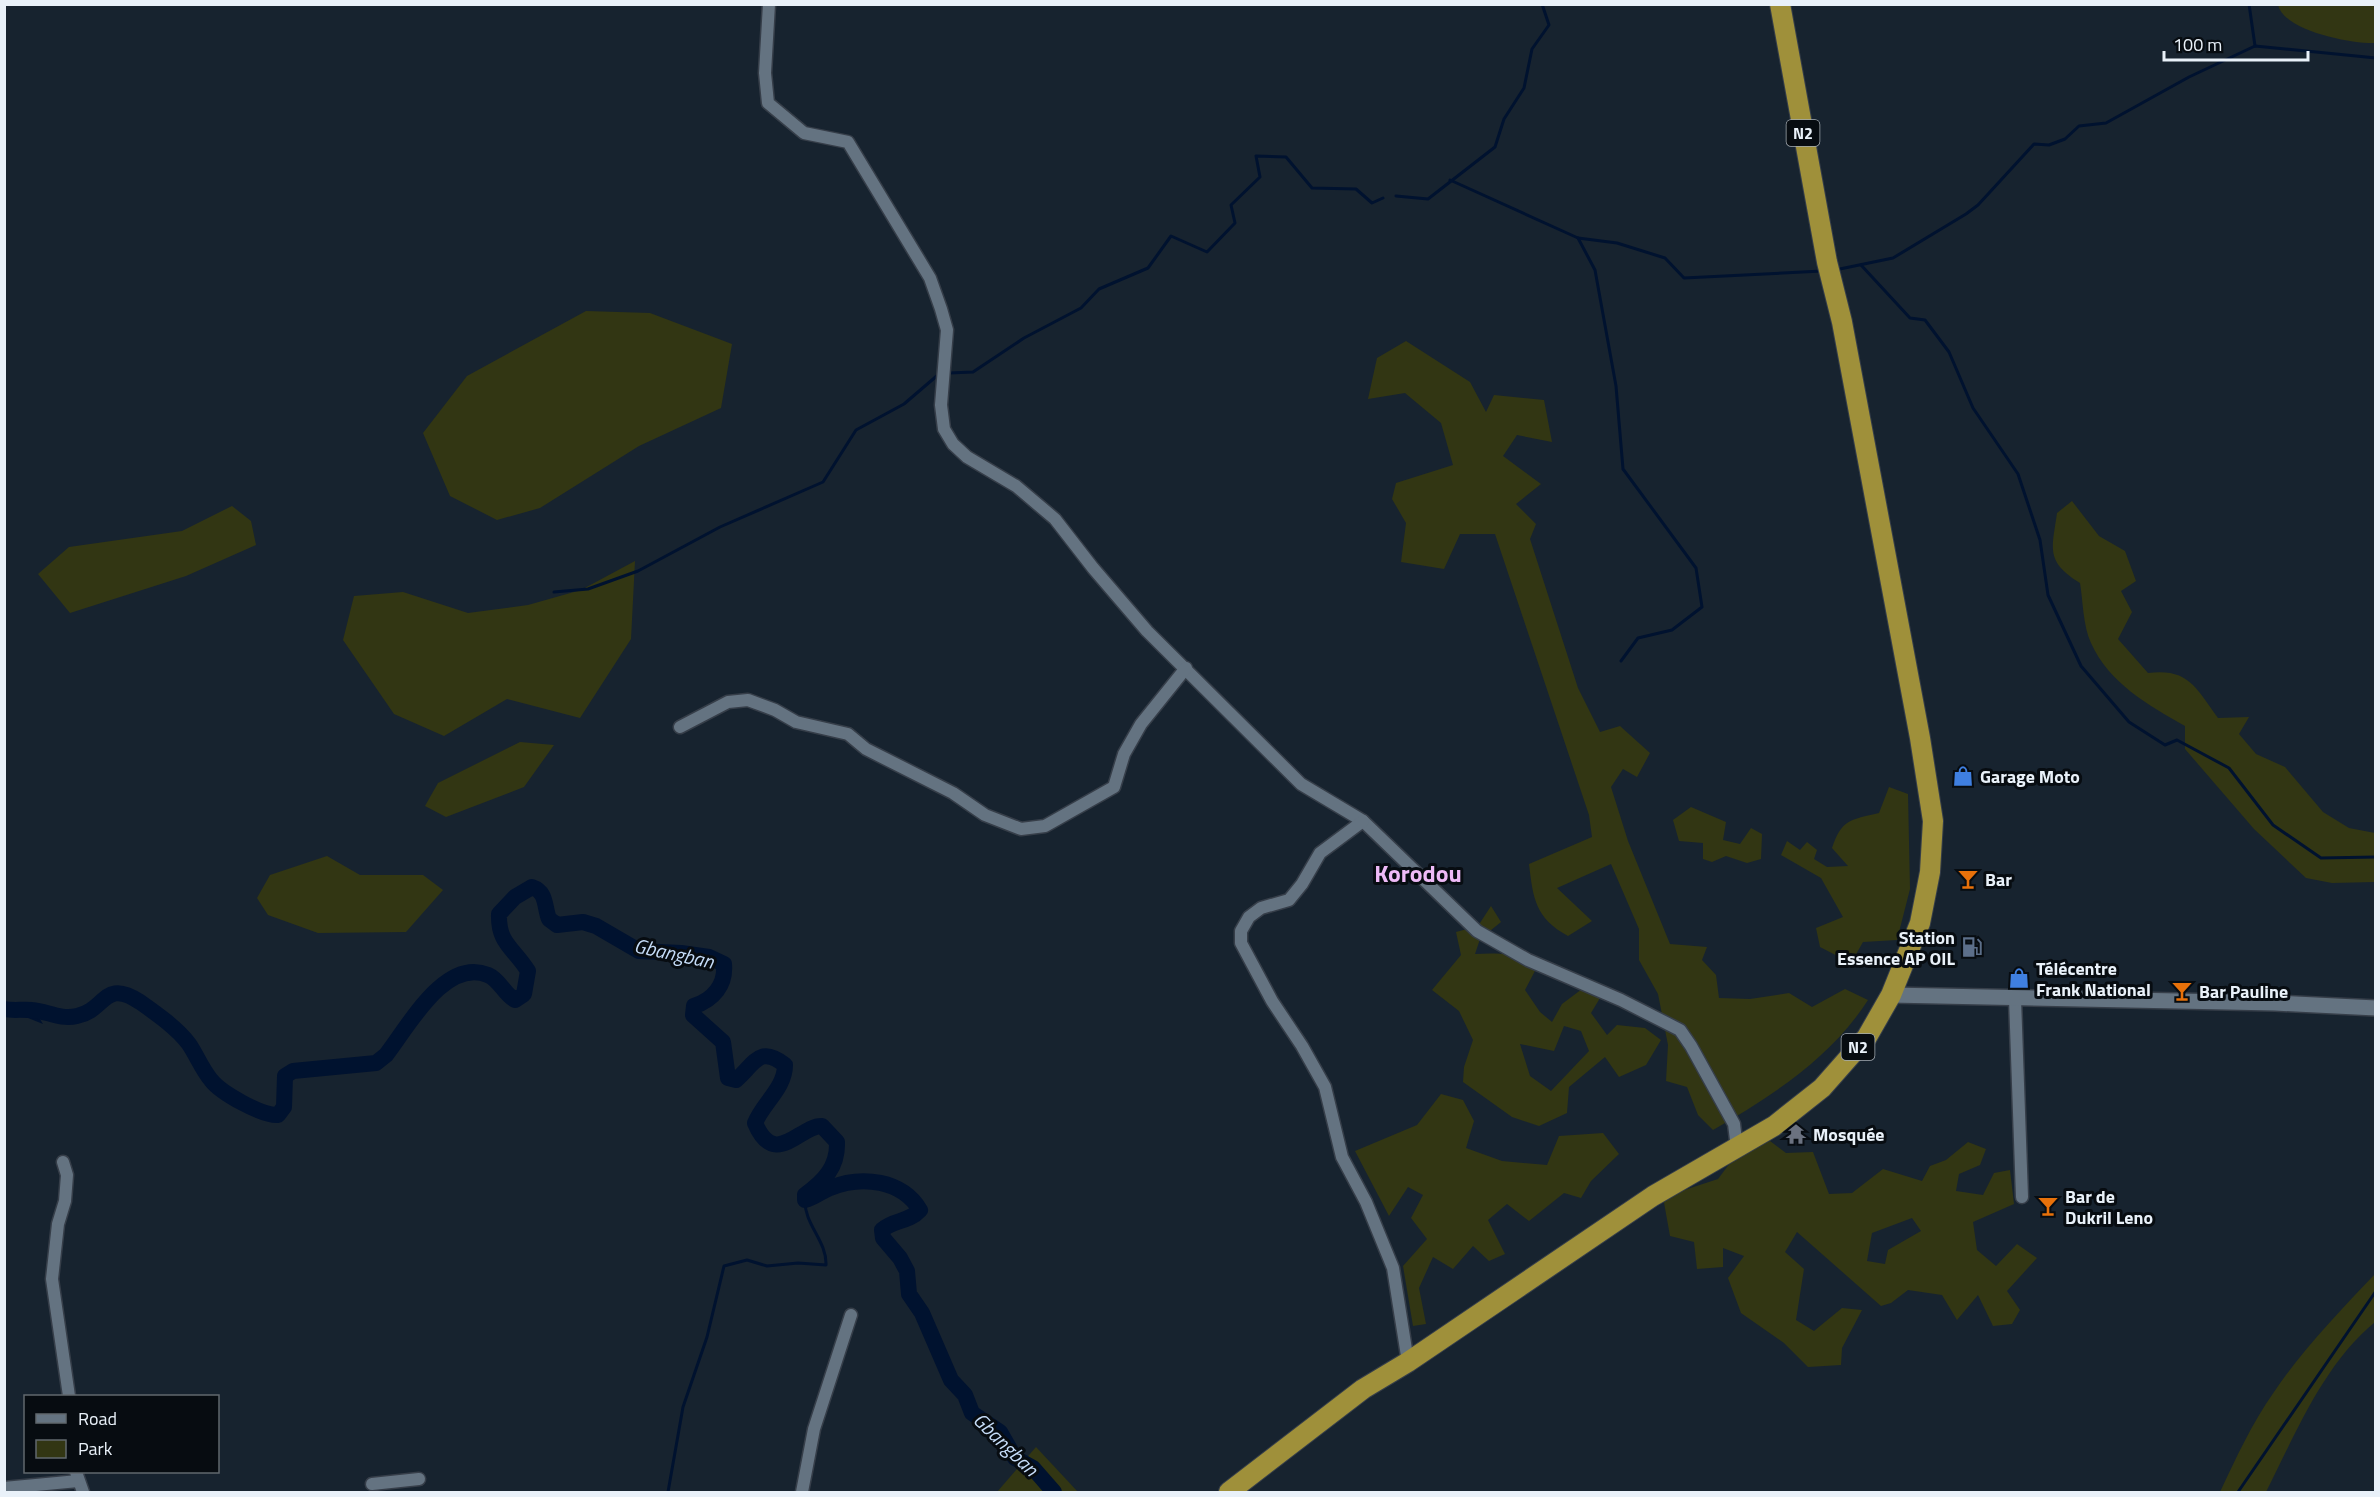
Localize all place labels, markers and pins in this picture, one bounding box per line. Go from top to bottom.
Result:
place label: Garage Moto [1980,763,2080,790]
shop icon: Garage Moto [1951,764,1975,788]
place label: Bar [1985,866,2012,893]
bar icon: Bar [1956,867,1980,891]
place label: Station Essence AP OIL [1837,924,1955,972]
fuel station icon: Station Essence AP OIL [1960,935,1984,959]
place label: Télécentre Frank National [2036,955,2151,1003]
shop icon: Télécentre Frank National [2007,966,2031,990]
place label: Bar Pauline [2199,978,2288,1005]
bar icon: Bar Pauline [2170,979,2194,1003]
place label: Mosquée [1813,1121,1885,1148]
temple icon: Mosquée [1784,1122,1808,1146]
place label: Bar de Dukril Leno [2065,1183,2153,1231]
bar icon: Bar de Dukril Leno [2036,1194,2060,1218]

